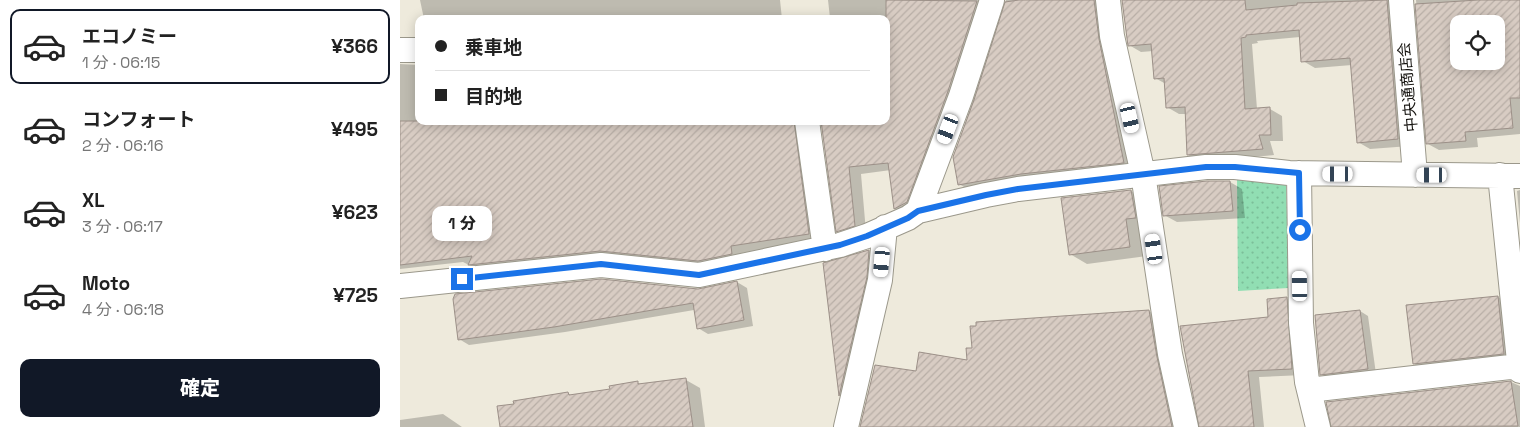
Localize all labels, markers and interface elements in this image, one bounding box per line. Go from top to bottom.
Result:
map controls [1450,15,1505,70]
button: locate [1450,15,1505,70]
icon: car [22,24,67,69]
text: エコノミー [82,24,177,49]
text: ¥366 [331,34,378,59]
text: 乗車地 [465,35,522,60]
street label: 中央通商店会 [1394,41,1421,133]
text: 1 分 · 06:15 [82,52,160,73]
text: 目的地 [465,84,522,109]
car [1119,102,1140,134]
icon: car [22,107,67,152]
text: コンフォート [82,107,195,132]
car [935,112,960,146]
text: ¥495 [331,117,378,142]
text: 2 分 · 06:16 [82,135,164,156]
car [1323,167,1353,182]
car [1417,168,1447,183]
text: XL [82,188,105,213]
icon: car [22,190,67,235]
text: ¥623 [332,200,378,225]
callout: 1 分 [432,206,492,242]
text: 1 分 [448,213,476,234]
text: 3 分 · 06:17 [82,216,163,237]
route start [1289,219,1311,241]
car [1144,233,1163,265]
car [873,246,890,278]
route end [451,268,473,290]
text: Moto [82,271,130,296]
car [1292,271,1307,301]
icon: car [22,273,67,318]
text: ¥725 [333,283,378,308]
text: 4 分 · 06:18 [82,299,164,320]
button: 確定 [20,359,380,417]

